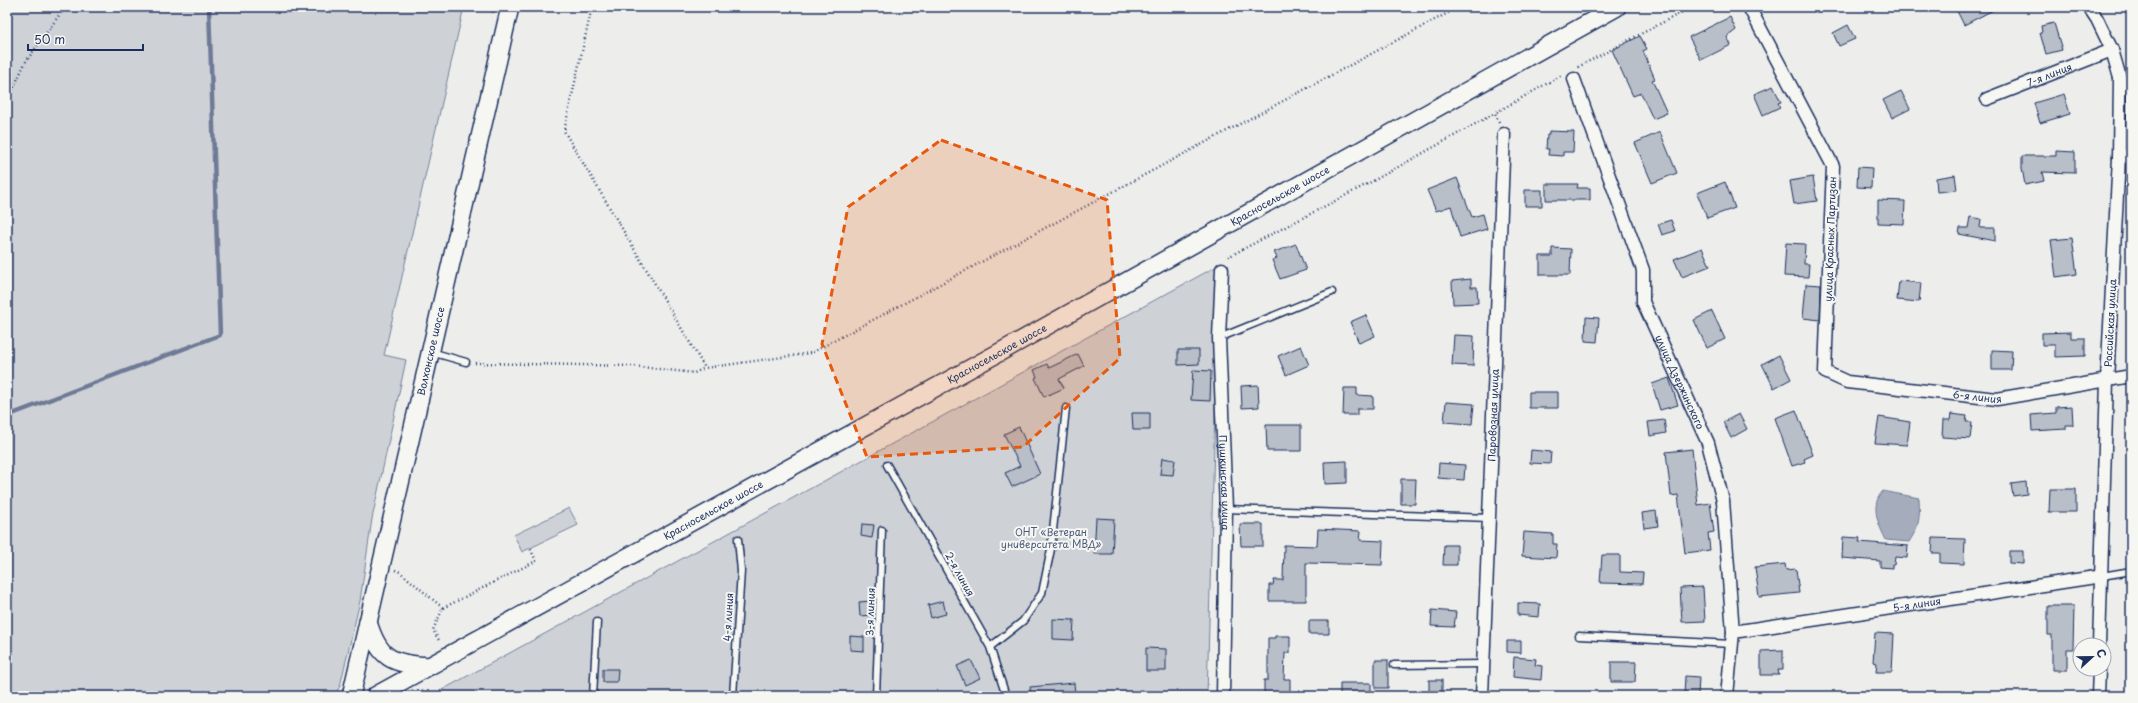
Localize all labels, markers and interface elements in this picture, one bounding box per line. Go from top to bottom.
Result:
scale bar [28,26,143,52]
text: 50 m [34,30,65,48]
street label: 7-я линия [2024,58,2074,90]
street label: Красносельское шоссе [1227,161,1332,229]
street label: улица Красных Партизан [1820,176,1839,302]
street label: Российская улица [2100,278,2119,367]
street label: Волхонское шоссе [413,305,448,397]
street label: Красносельское шоссе [944,320,1049,387]
street label: улица Дзержинского [1652,332,1709,432]
street label: Паровозная улица [1483,368,1502,462]
street label: 6-я линия [1952,386,2002,406]
street label: Пушкинская улица [1215,435,1234,532]
street label: Красносельское шоссе [660,476,765,543]
park label: ОНТ «Ветеран университета МВД» [1001,524,1101,552]
street label: 2-я линия [942,549,979,599]
street label: 3-я линия [861,587,878,636]
street label: 4-я линия [719,592,736,642]
street label: 5-я линия [1892,593,1942,615]
north arrow [2072,637,2112,677]
text: С [2092,646,2111,660]

